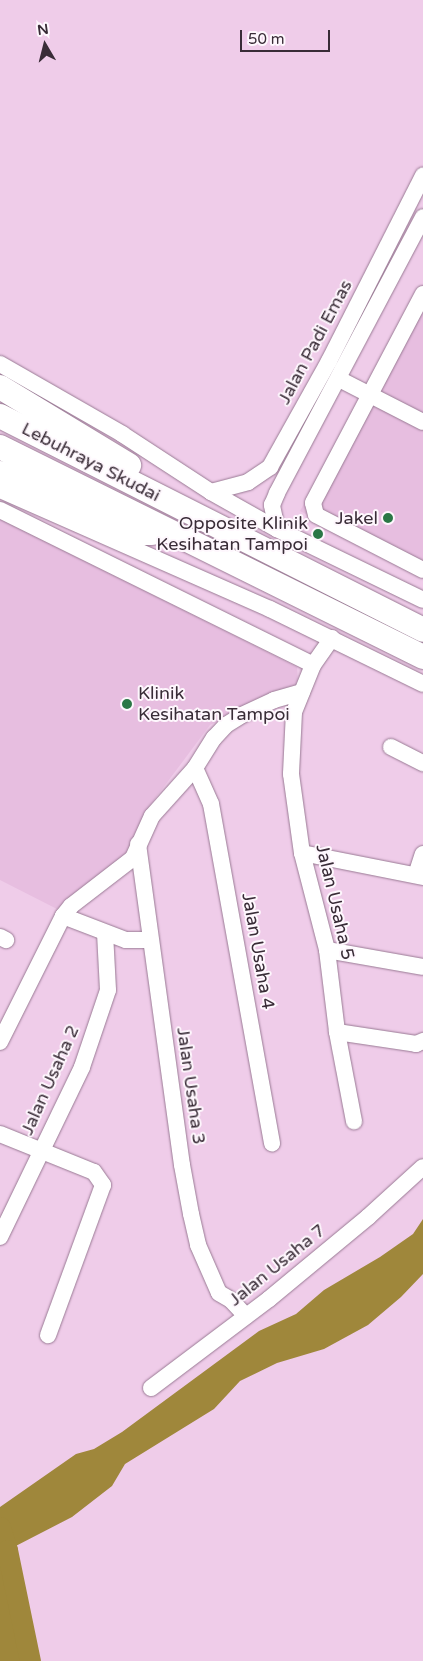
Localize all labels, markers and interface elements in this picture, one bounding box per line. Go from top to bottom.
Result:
north arrow [20,20,70,70]
text: N [36,20,50,39]
scale bar [243,20,333,52]
text: 50 m [248,30,285,48]
street label: Jalan Padi Emas [273,276,357,408]
street label: Lebuhraya Skudai [18,418,164,506]
place label: Jakel [335,507,378,529]
marker: Jakel [382,512,394,524]
place label: Opposite Klinik Kesihatan Tampoi [156,513,308,556]
marker: Opposite Klinik Kesihatan Tampoi [312,528,324,540]
place label: Klinik Kesihatan Tampoi [138,683,290,726]
marker: Klinik Kesihatan Tampoi [120,697,134,711]
street label: Jalan Usaha 5 [311,842,359,962]
street label: Jalan Usaha 4 [237,891,279,1011]
street label: Jalan Usaha 2 [16,1022,84,1138]
street label: Jalan Usaha 3 [172,1026,210,1146]
street label: Jalan Usaha 7 [224,1220,330,1310]

